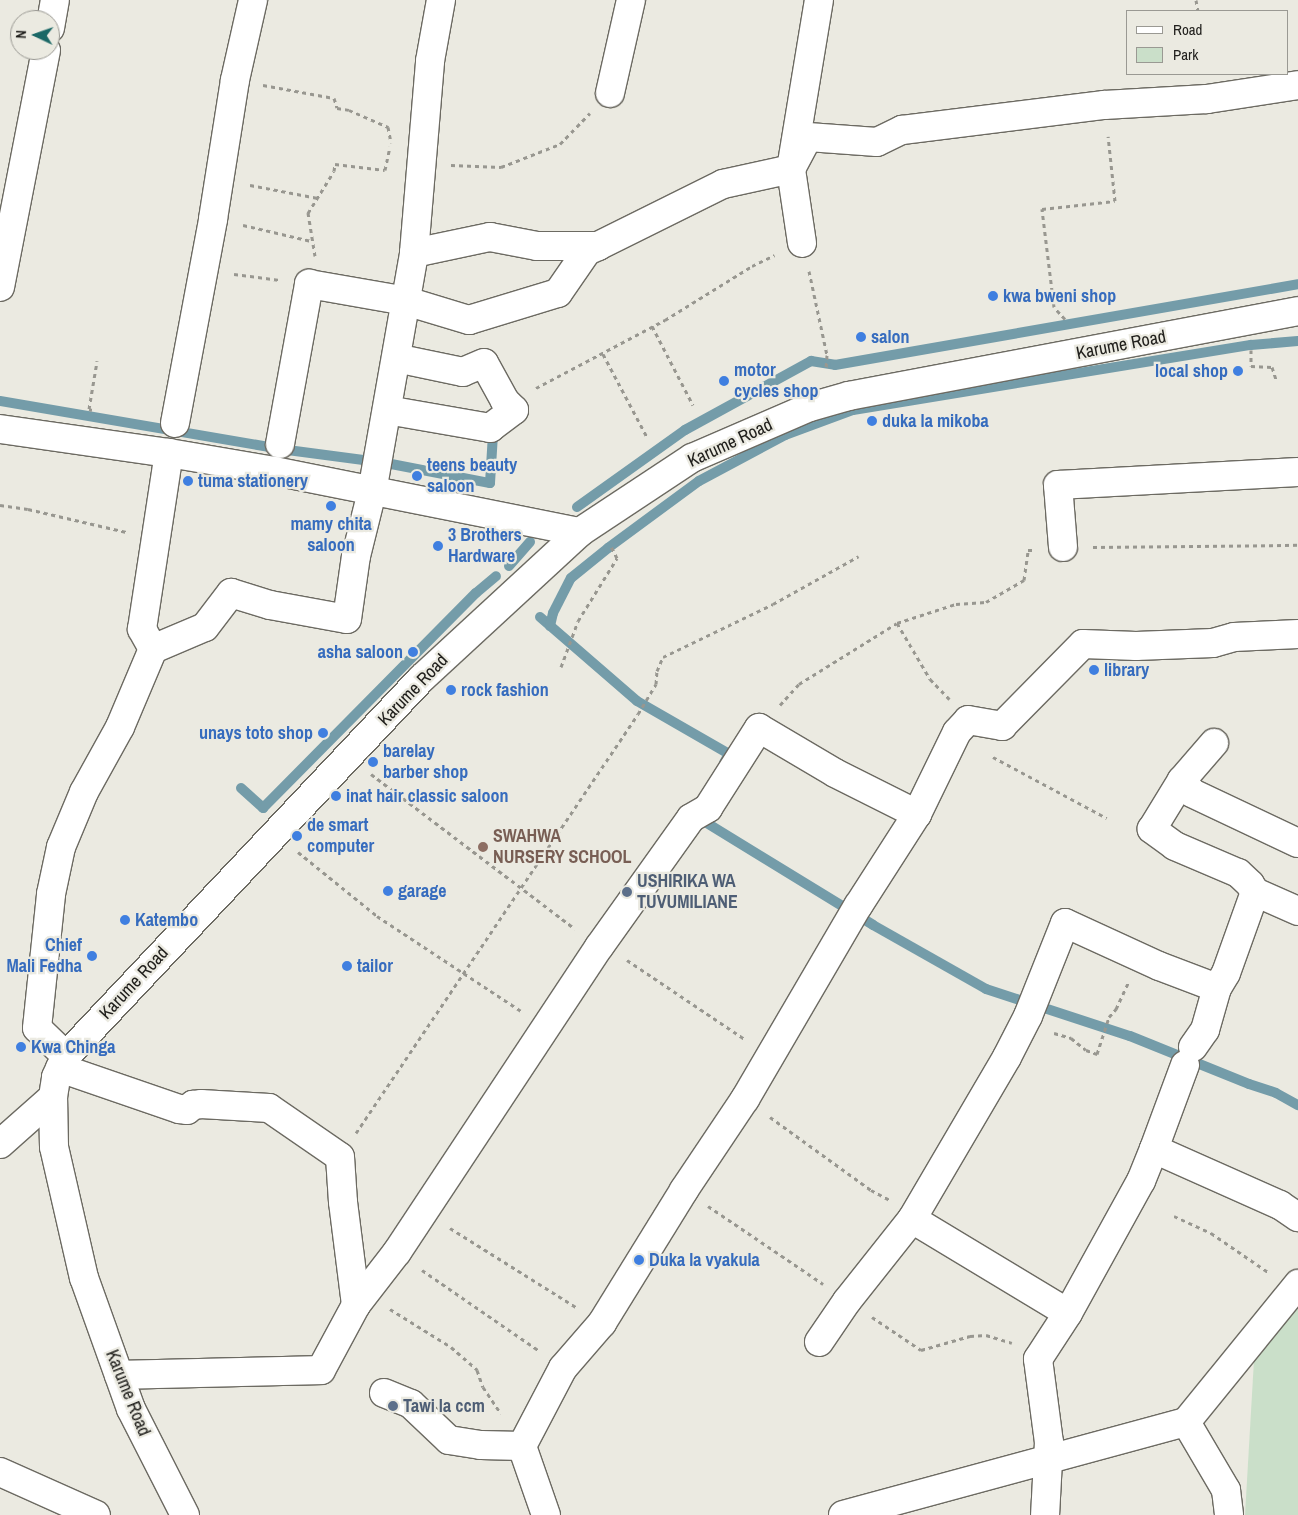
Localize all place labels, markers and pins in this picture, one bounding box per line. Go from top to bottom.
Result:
place label: kwa bweni shop [1003,285,1116,307]
marker: kwa bweni shop [987,290,999,302]
place label: salon [871,326,910,348]
marker: salon [855,331,867,343]
place label: motor cycles shop [734,360,819,402]
place label: local shop [1155,360,1228,382]
marker: local shop [1232,365,1244,377]
marker: motor cycles shop [718,375,730,387]
place label: duka la mikoba [882,410,989,432]
marker: duka la mikoba [866,415,878,427]
place label: teens beauty saloon [427,455,517,498]
place label: tuma stationery [198,470,308,492]
marker: teens beauty saloon [411,470,423,482]
marker: tuma stationery [182,475,194,487]
marker: mamy chita saloon [325,500,337,512]
place label: mamy chita saloon [290,514,372,556]
place label: 3 Brothers Hardware [448,525,522,568]
marker: 3 Brothers Hardware [432,540,444,552]
place label: asha saloon [318,641,403,663]
marker: asha saloon [407,646,419,658]
place label: library [1104,659,1149,681]
marker: library [1088,664,1100,676]
place label: rock fashion [461,679,549,701]
marker: rock fashion [445,684,457,696]
place label: unays toto shop [199,722,313,744]
marker: unays toto shop [317,727,329,739]
place label: barelay barber shop [383,741,468,784]
marker: barelay barber shop [367,756,379,768]
place label: inat hair classic saloon [346,785,508,807]
marker: inat hair classic saloon [330,790,342,802]
place label: de smart computer [307,815,374,858]
place label: SWAHWA NURSERY SCHOOL [493,826,632,869]
marker: de smart computer [291,830,303,842]
marker: SWAHWA NURSERY SCHOOL [477,841,489,853]
place label: USHIRIKA WA TUVUMILIANE [637,871,738,914]
place label: garage [398,880,446,902]
marker: garage [382,885,394,897]
marker: USHIRIKA WA TUVUMILIANE [621,886,633,898]
place label: Katembo [135,909,198,931]
marker: Katembo [119,914,131,926]
place label: Chief Mali Fedha [6,935,82,978]
marker: Chief Mali Fedha [86,950,98,962]
place label: tailor [357,955,393,977]
marker: tailor [341,960,353,972]
place label: Kwa Chinga [31,1036,115,1058]
marker: Kwa Chinga [15,1041,27,1053]
place label: Duka la vyakula [649,1249,760,1271]
marker: Duka la vyakula [633,1254,645,1266]
place label: Tawi la ccm [403,1395,485,1417]
marker: Tawi la ccm [387,1400,399,1412]

